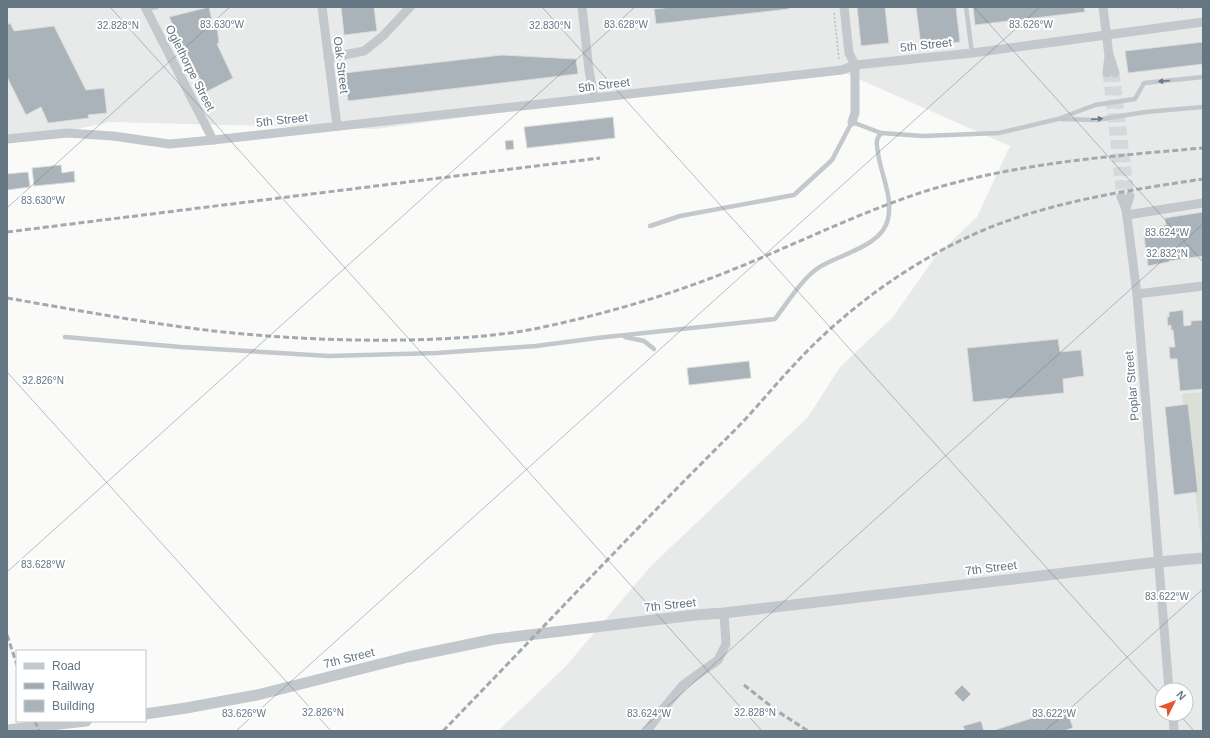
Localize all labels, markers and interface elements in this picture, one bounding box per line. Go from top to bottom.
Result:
text: 83.630°W [200,19,245,30]
text: 83.628°W [604,19,649,30]
text: 83.626°W [1009,19,1054,30]
text: 32.828°N [97,20,139,31]
text: 32.830°N [529,20,571,31]
street label: Oglethorpe Street [162,23,218,114]
street label: 5th Street [899,35,953,55]
street label: Oak Street [331,36,352,95]
street label: 5th Street [577,75,631,95]
one-way arrow [1158,77,1170,84]
street label: 5th Street [255,110,309,130]
one-way arrow [1091,116,1103,123]
text: 83.630°W [21,195,66,206]
text: 83.624°W [1145,227,1190,238]
text: 32.832°N [1146,248,1188,259]
street label: Poplar Street [1122,350,1142,422]
text: 32.826°N [22,375,64,386]
street label: 7th Street [964,558,1018,578]
text: 83.628°W [21,559,66,570]
text: 83.622°W [1145,591,1190,602]
street label: 7th Street [643,595,697,615]
street label: 7th Street [322,645,377,671]
legend [16,650,146,722]
text: Road [52,659,81,673]
text: Railway [52,679,94,693]
north arrow [1154,682,1194,722]
text: N [1174,688,1189,702]
text: Building [52,699,95,713]
text: 32.826°N [302,707,344,718]
text: 32.828°N [734,707,776,718]
text: 83.626°W [222,708,267,719]
text: 83.624°W [627,708,672,719]
text: 83.622°W [1032,708,1077,719]

